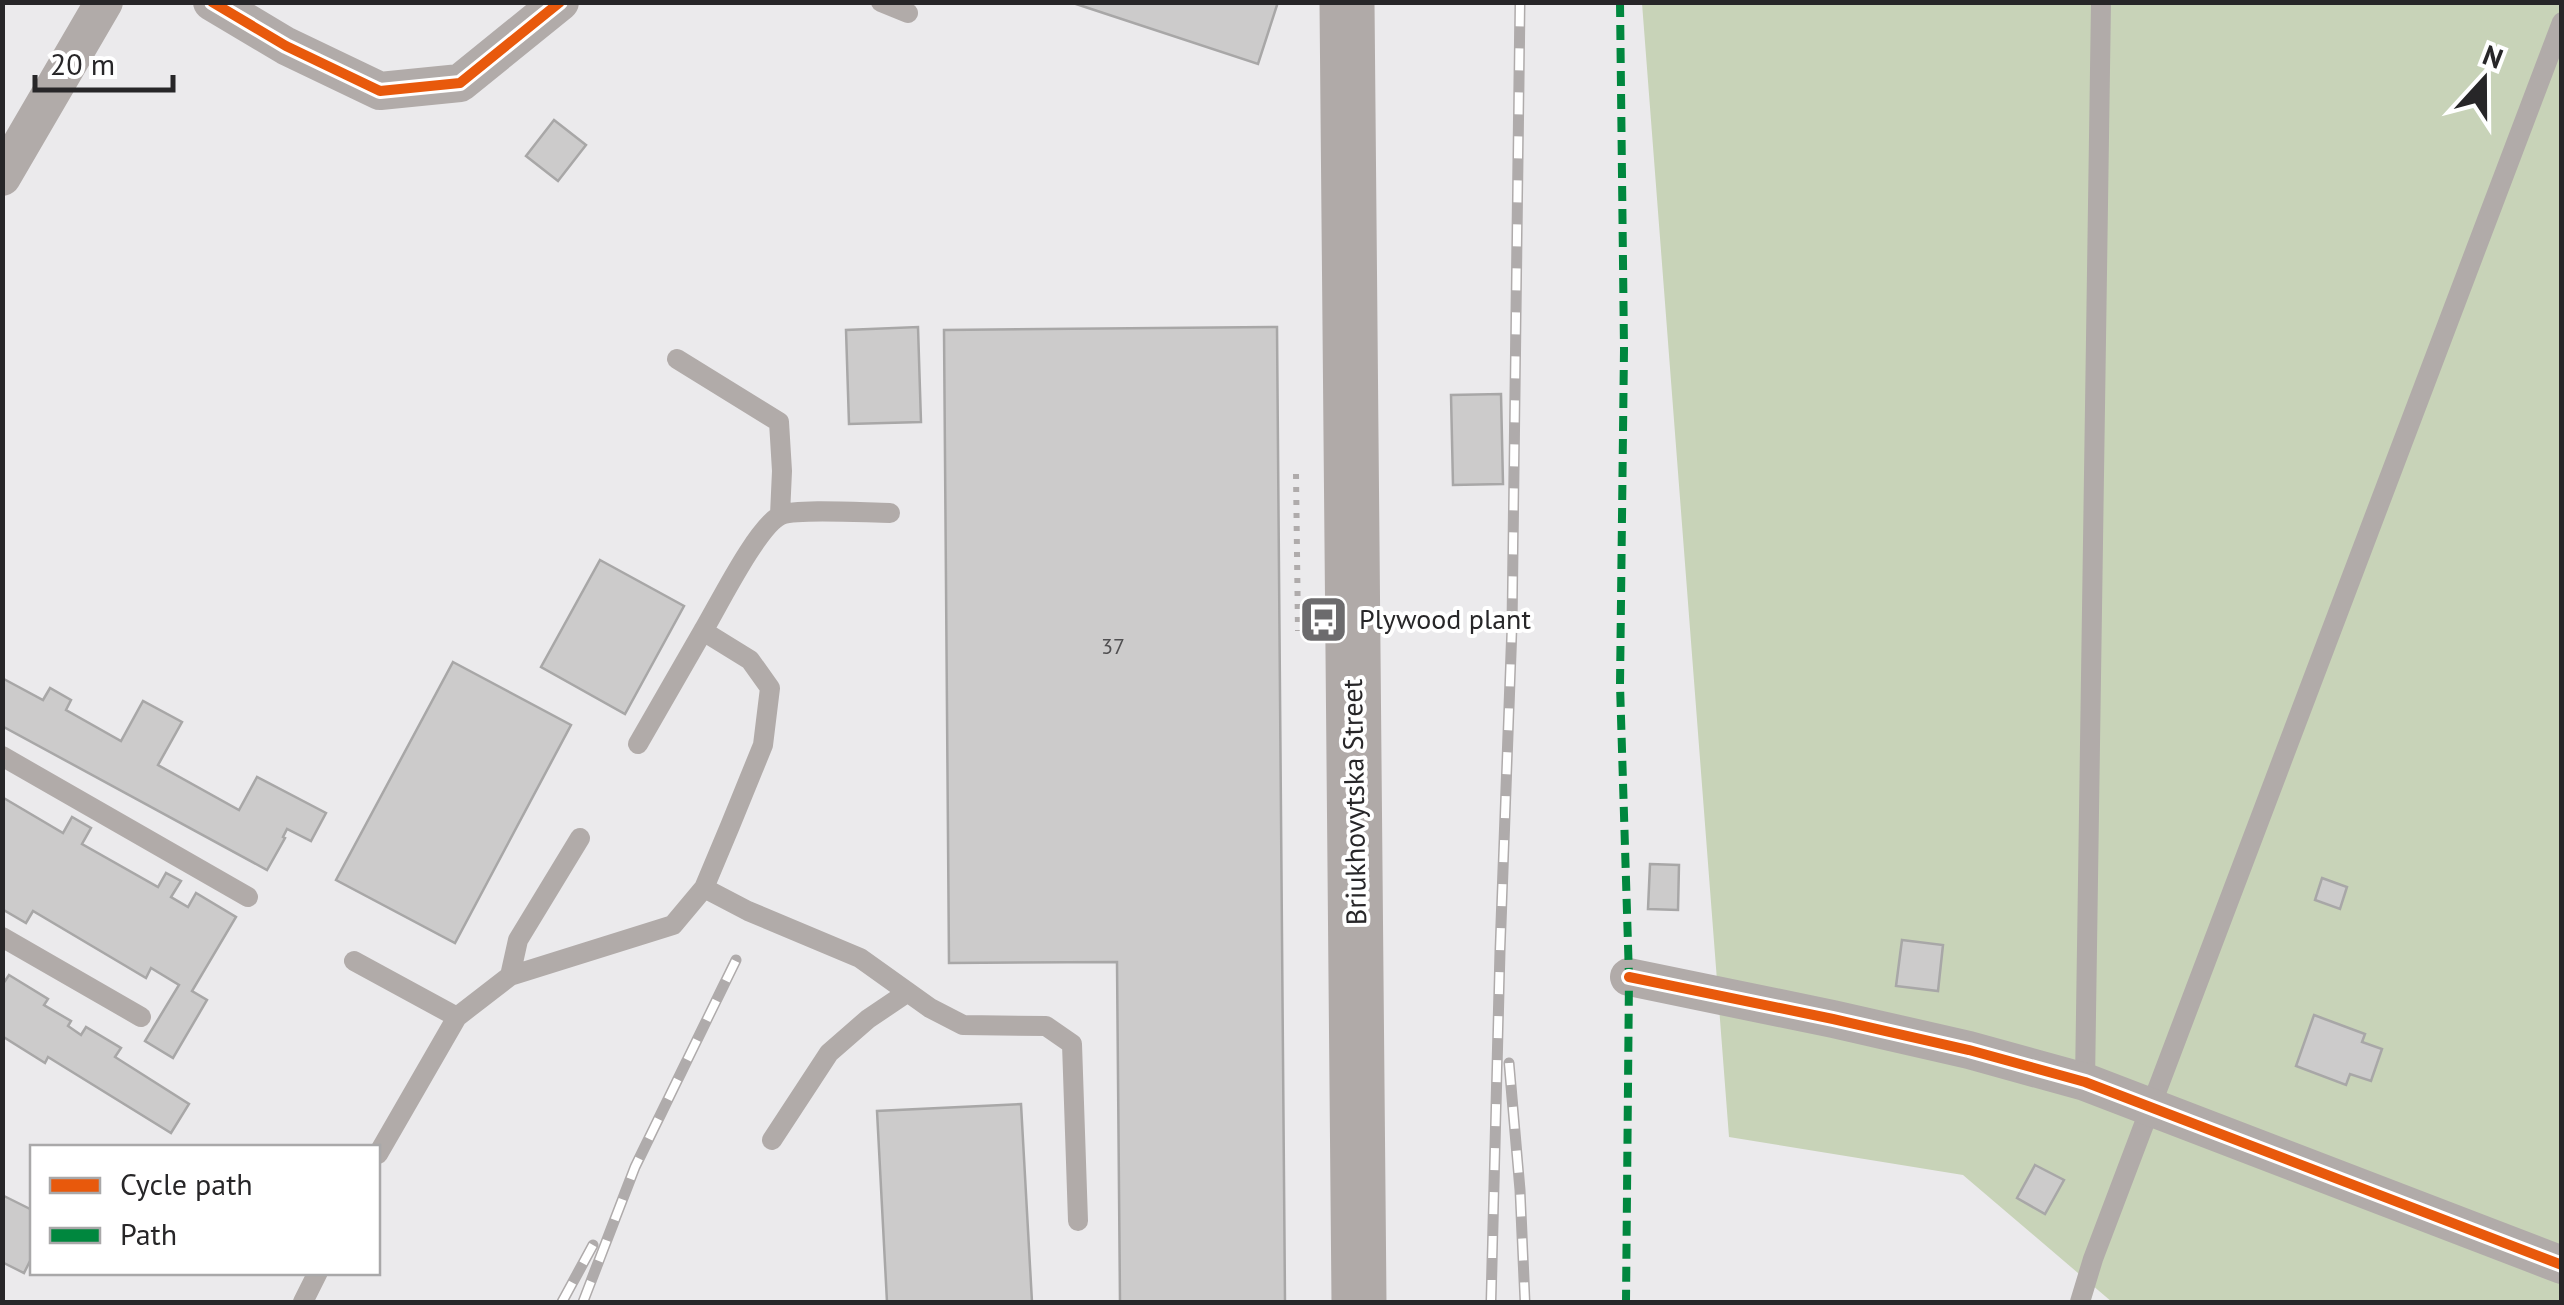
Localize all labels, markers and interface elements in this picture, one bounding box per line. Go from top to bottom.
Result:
scale bar [35,30,172,92]
north arrow [2434,30,2534,130]
text: N [2478,36,2508,77]
text: 20 m [50,44,115,83]
bus stop icon: Plywood plant [1298,593,1350,645]
place label: Plywood plant [1359,600,1531,637]
house number: 37 [1101,632,1125,660]
street label: Briukhovytska Street [1333,678,1374,925]
legend [30,1145,380,1275]
text: Cycle path [120,1164,253,1203]
text: Path [120,1214,177,1253]

